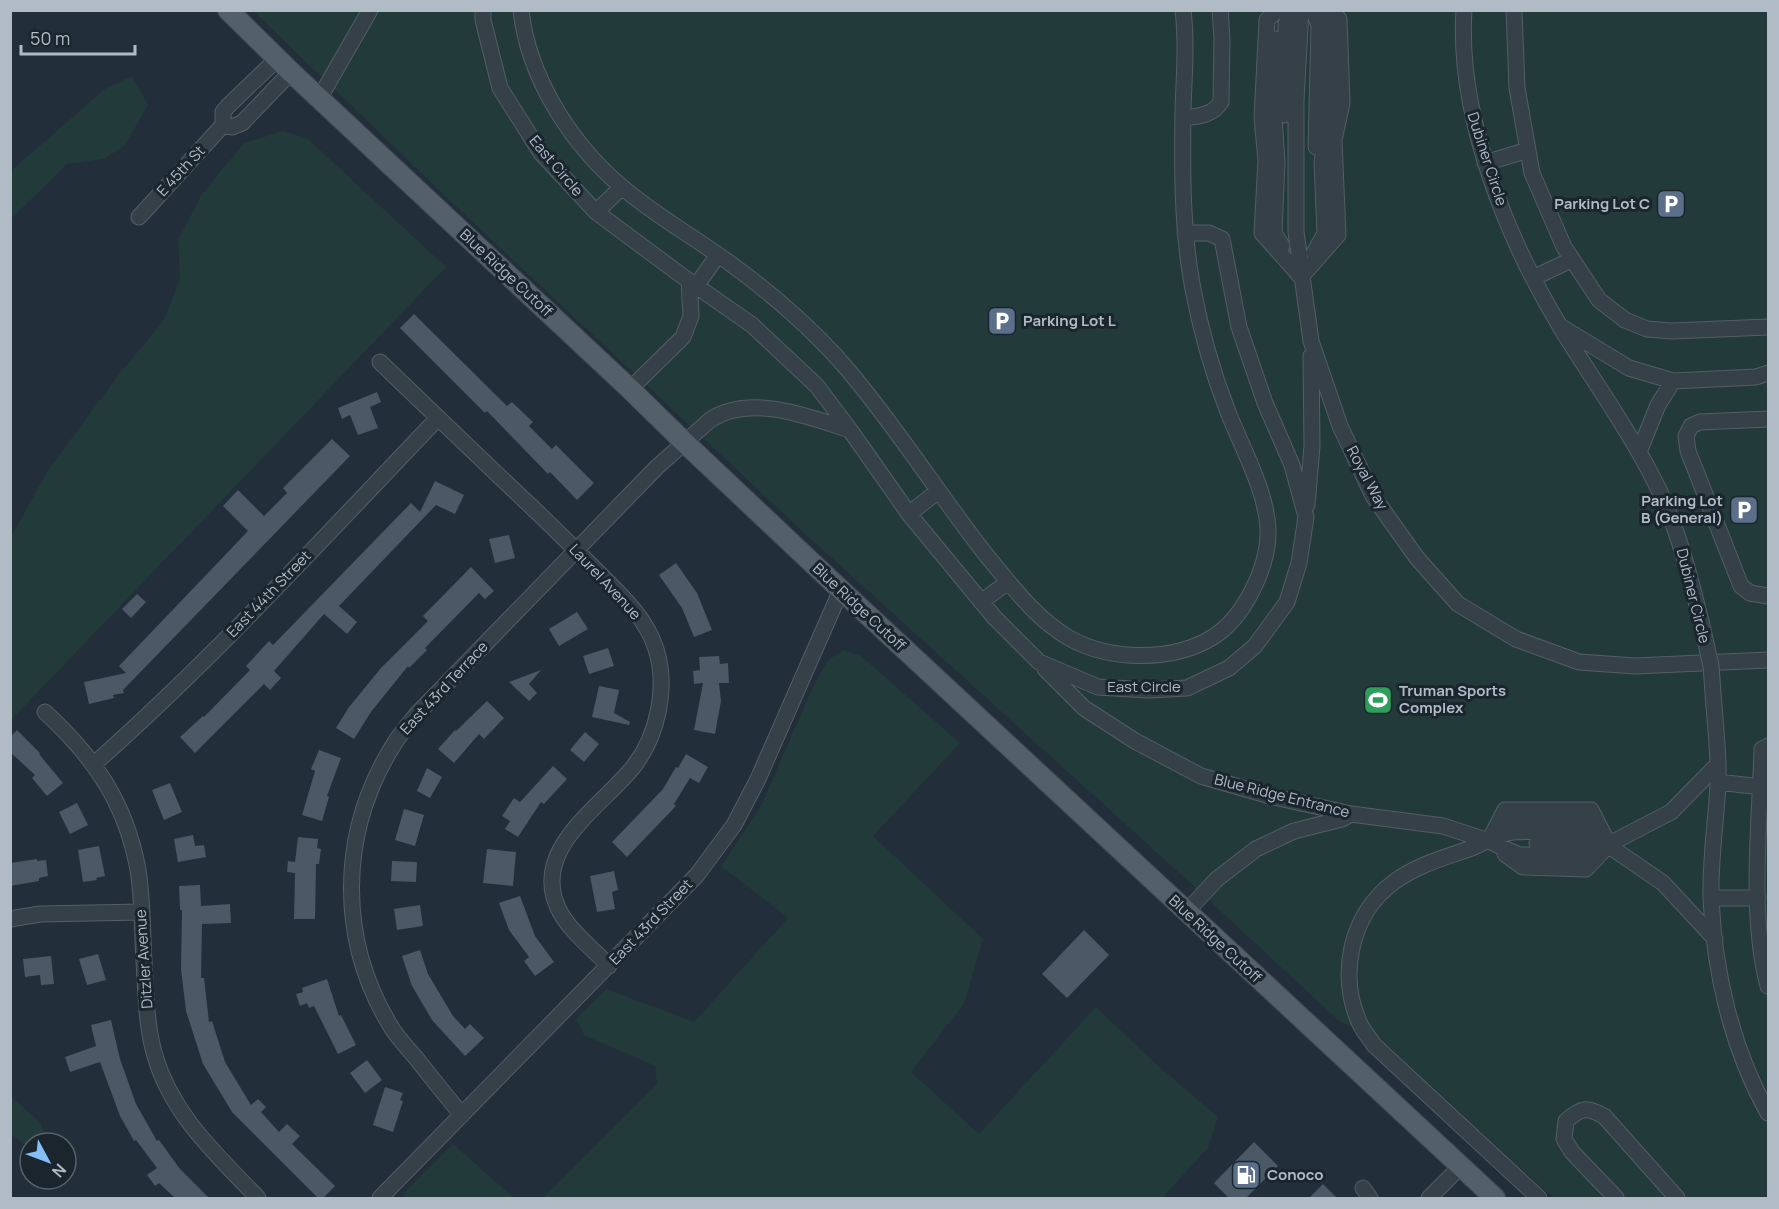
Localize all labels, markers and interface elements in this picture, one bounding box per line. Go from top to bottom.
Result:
scale bar [21,18,135,56]
text: 50 m [30,26,70,50]
street label: Dubiner Circle [1462,109,1513,209]
street label: East Circle [525,131,588,201]
street label: E 45th St [152,141,210,201]
parking icon: Parking Lot C [1655,188,1687,220]
place label: Parking Lot C [1554,193,1650,214]
street label: Blue Ridge Cutoff [455,224,557,321]
parking icon: Parking Lot L [986,305,1018,337]
place label: Parking Lot L [1023,310,1116,331]
street label: Royal Way [1342,442,1393,514]
place label: Parking Lot B (General) [1641,490,1723,528]
parking icon: Parking Lot B (General) [1728,494,1760,526]
street label: Laurel Avenue [565,539,646,624]
street label: East 44th Street [222,546,316,642]
street label: Dubiner Circle [1672,546,1715,646]
street label: Blue Ridge Cutoff [808,558,910,655]
street label: East 43rd Terrace [395,636,492,739]
street label: East Circle [1107,676,1181,697]
place label: Truman Sports Complex [1399,680,1506,718]
sports icon: Truman Sports Complex [1362,684,1394,716]
street label: Blue Ridge Entrance [1212,769,1352,823]
street label: East 43rd Street [604,874,697,969]
street label: Blue Ridge Cutoff [1164,890,1266,987]
street label: Ditzler Avenue [130,908,157,1009]
north arrow [18,1131,78,1191]
text: N [47,1159,71,1182]
fuel station icon: Conoco [1230,1159,1262,1191]
place label: Conoco [1267,1164,1324,1185]

